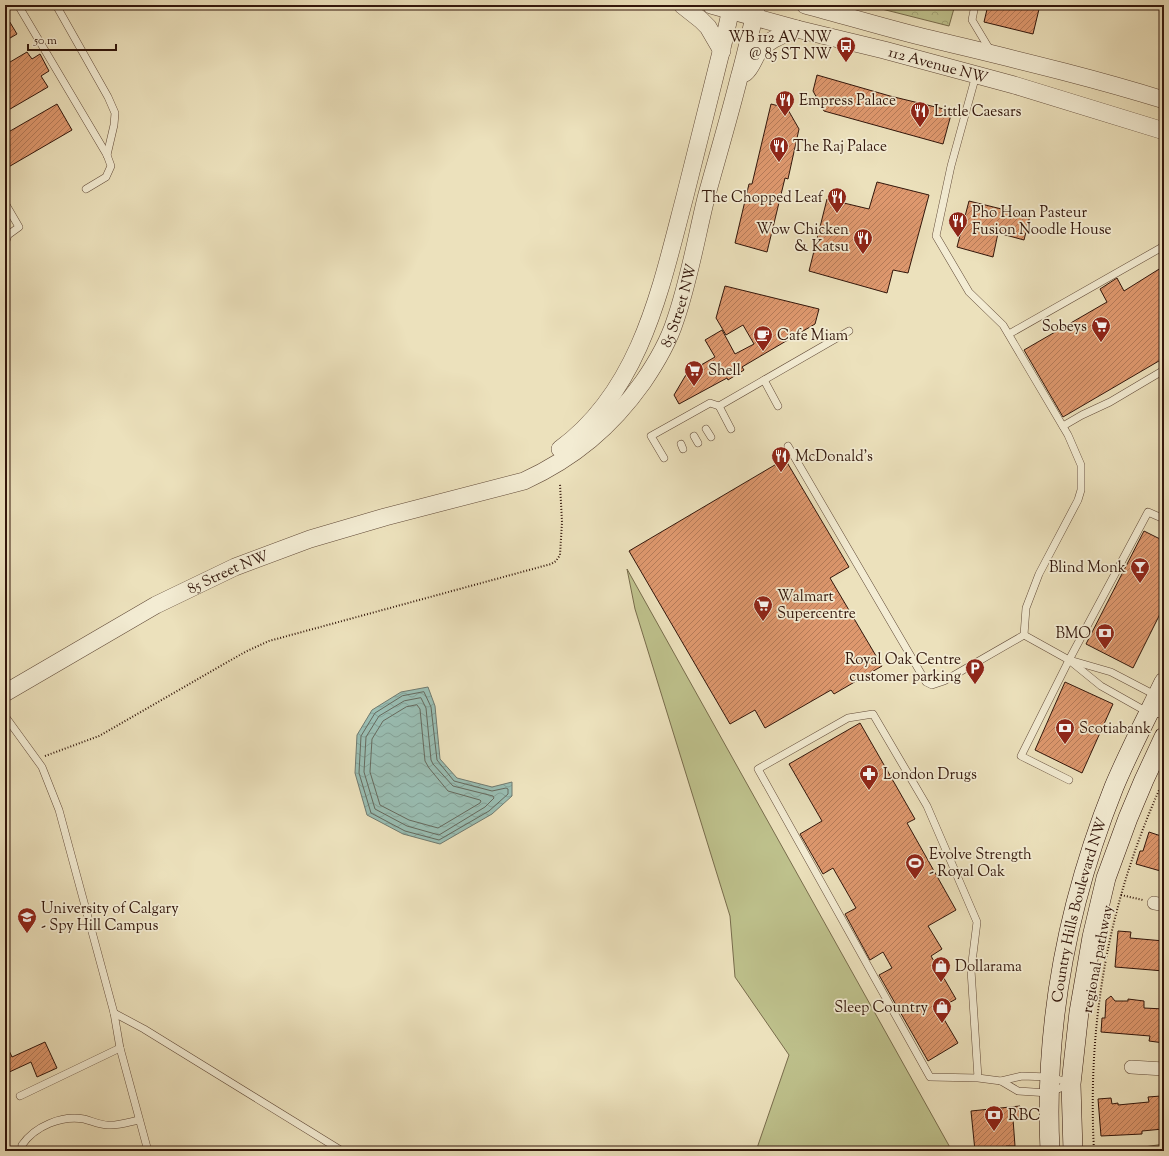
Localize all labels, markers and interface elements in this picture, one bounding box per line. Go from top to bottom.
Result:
scale bar [28,26,116,52]
place label: WB 112 AV NW @ 85 ST NW [728,28,832,66]
text: 50 m [33,32,57,50]
bus stop icon: WB 112 AV NW @ 85 ST NW [835,35,857,63]
street label: 112 Avenue NW [886,43,990,90]
restaurant icon: Empress Palace [774,89,796,117]
place label: Empress Palace [799,91,896,112]
restaurant icon: Little Caesars [909,100,931,128]
place label: Little Caesars [934,102,1022,123]
restaurant icon: The Raj Palace [768,135,790,163]
place label: The Raj Palace [793,137,887,158]
restaurant icon: The Chopped Leaf [826,186,848,214]
place label: The Chopped Leaf [702,188,824,209]
place label: Pho Hoan Pasteur Fusion Noodle House [972,203,1112,241]
restaurant icon: Pho Hoan Pasteur Fusion Noodle House [947,210,969,238]
place label: Wow Chicken & Katsu [756,220,849,258]
restaurant icon: Wow Chicken & Katsu [852,227,874,255]
street label: 85 Street NW [657,262,703,351]
supermarket icon: Sobeys [1090,315,1112,343]
place label: Sobeys [1042,317,1087,338]
cafe icon: Cafe Miam [752,324,774,352]
place label: Cafe Miam [777,326,849,347]
supermarket icon: Shell [683,359,705,387]
place label: Shell [708,361,741,382]
restaurant icon: McDonald's [770,445,792,473]
place label: McDonald's [795,447,873,468]
street label: 85 Street NW [185,546,272,600]
bar icon: Blind Monk [1129,556,1151,584]
place label: Blind Monk [1049,558,1126,579]
place label: Walmart Supercentre [777,587,856,625]
supermarket icon: Walmart Supercentre [752,594,774,622]
bank icon: BMO [1094,622,1116,650]
place label: BMO [1055,624,1091,645]
place label: Royal Oak Centre customer parking [845,650,961,688]
parking icon: Royal Oak Centre customer parking [964,657,986,685]
bank icon: Scotiabank [1054,717,1076,745]
place label: Scotiabank [1079,719,1151,740]
pharmacy icon: London Drugs [858,763,880,791]
place label: London Drugs [883,765,977,786]
street label: Country Hills Boulevard NW [1048,815,1114,1004]
place label: Evolve Strength - Royal Oak [929,845,1032,883]
sports icon: Evolve Strength - Royal Oak [904,852,926,880]
place label: University of Calgary - Spy Hill Campus [41,899,179,937]
street label: regional pathway [1078,903,1119,1015]
school or university icon: University of Calgary - Spy Hill Campus [16,906,38,934]
shop icon: Dollarama [930,955,952,983]
place label: Dollarama [955,957,1022,978]
shop icon: Sleep Country [931,996,953,1024]
place label: Sleep Country [834,998,929,1019]
bank icon: RBC [983,1104,1005,1132]
place label: RBC [1008,1106,1040,1127]

